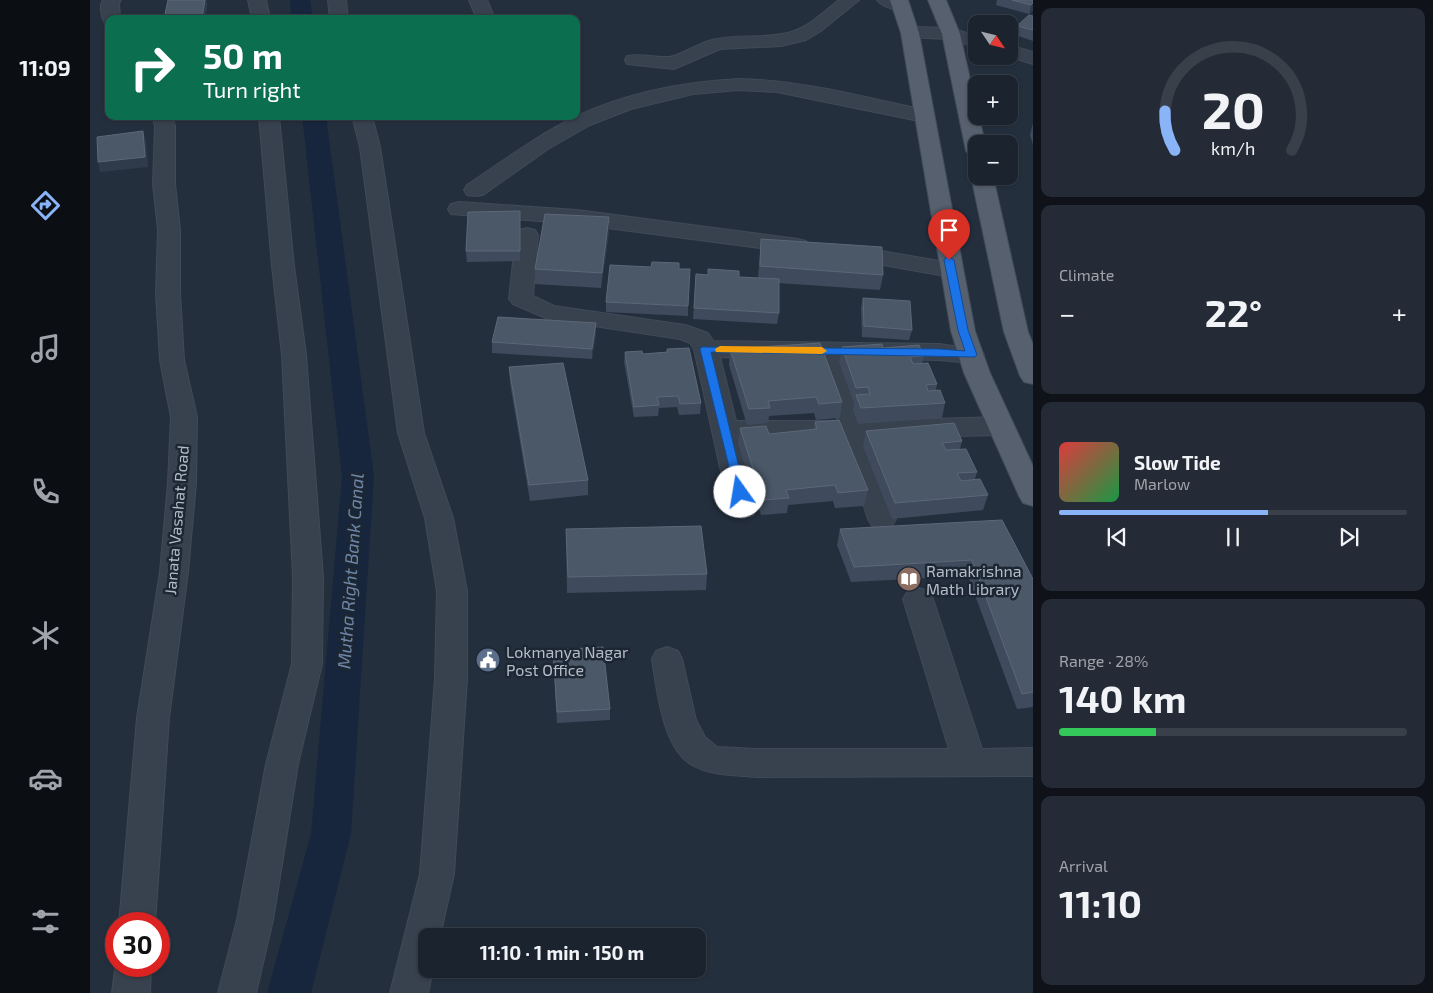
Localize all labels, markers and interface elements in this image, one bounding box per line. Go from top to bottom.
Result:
north arrow [968,15,1018,65]
map controls [968,15,1018,185]
text: 50 m [203,34,283,76]
icon: right [120,35,185,100]
text: 11:09 [19,54,71,80]
button: + [968,75,1018,125]
text: Turn right [203,76,301,102]
text: 20 [1201,77,1265,139]
button: − [968,135,1018,185]
text: km/h [1211,137,1255,159]
icon: directions [28,188,63,223]
pin [928,209,970,260]
icon: arrive [935,216,963,244]
text: Climate [1059,265,1114,284]
text: 22° [1205,289,1262,335]
text: − [1059,296,1075,330]
text: + [1392,296,1407,330]
icon: music [28,331,63,366]
street label: Janata Vasahat Road [160,444,192,596]
text: Slow Tide [1134,451,1221,474]
position arrow [713,465,765,517]
water label: Mutha Right Bank Canal [332,472,368,670]
icon: phone [28,474,63,509]
text: Marlow [1134,474,1190,493]
icon: previous [1103,523,1131,551]
icon: pause [1219,523,1247,551]
icon: next [1335,523,1363,551]
place label: Ramakrishna Math Library [926,561,1022,598]
library icon: Ramakrishna Math Library [896,566,922,592]
icon: climate [28,618,63,653]
place label: Lokmanya Nagar Post Office [506,642,629,679]
public building icon: Lokmanya Nagar Post Office [475,647,501,673]
text: Range · 28% [1059,651,1148,670]
text: 140 km [1059,675,1187,721]
icon: car [28,761,63,796]
text: Arrival [1059,856,1108,875]
text: 11:10 [1059,880,1142,926]
icon: filters [28,904,63,939]
speed limit sign: 30 [105,912,170,977]
text: 11:10 · 1 min · 150 m [480,941,644,964]

